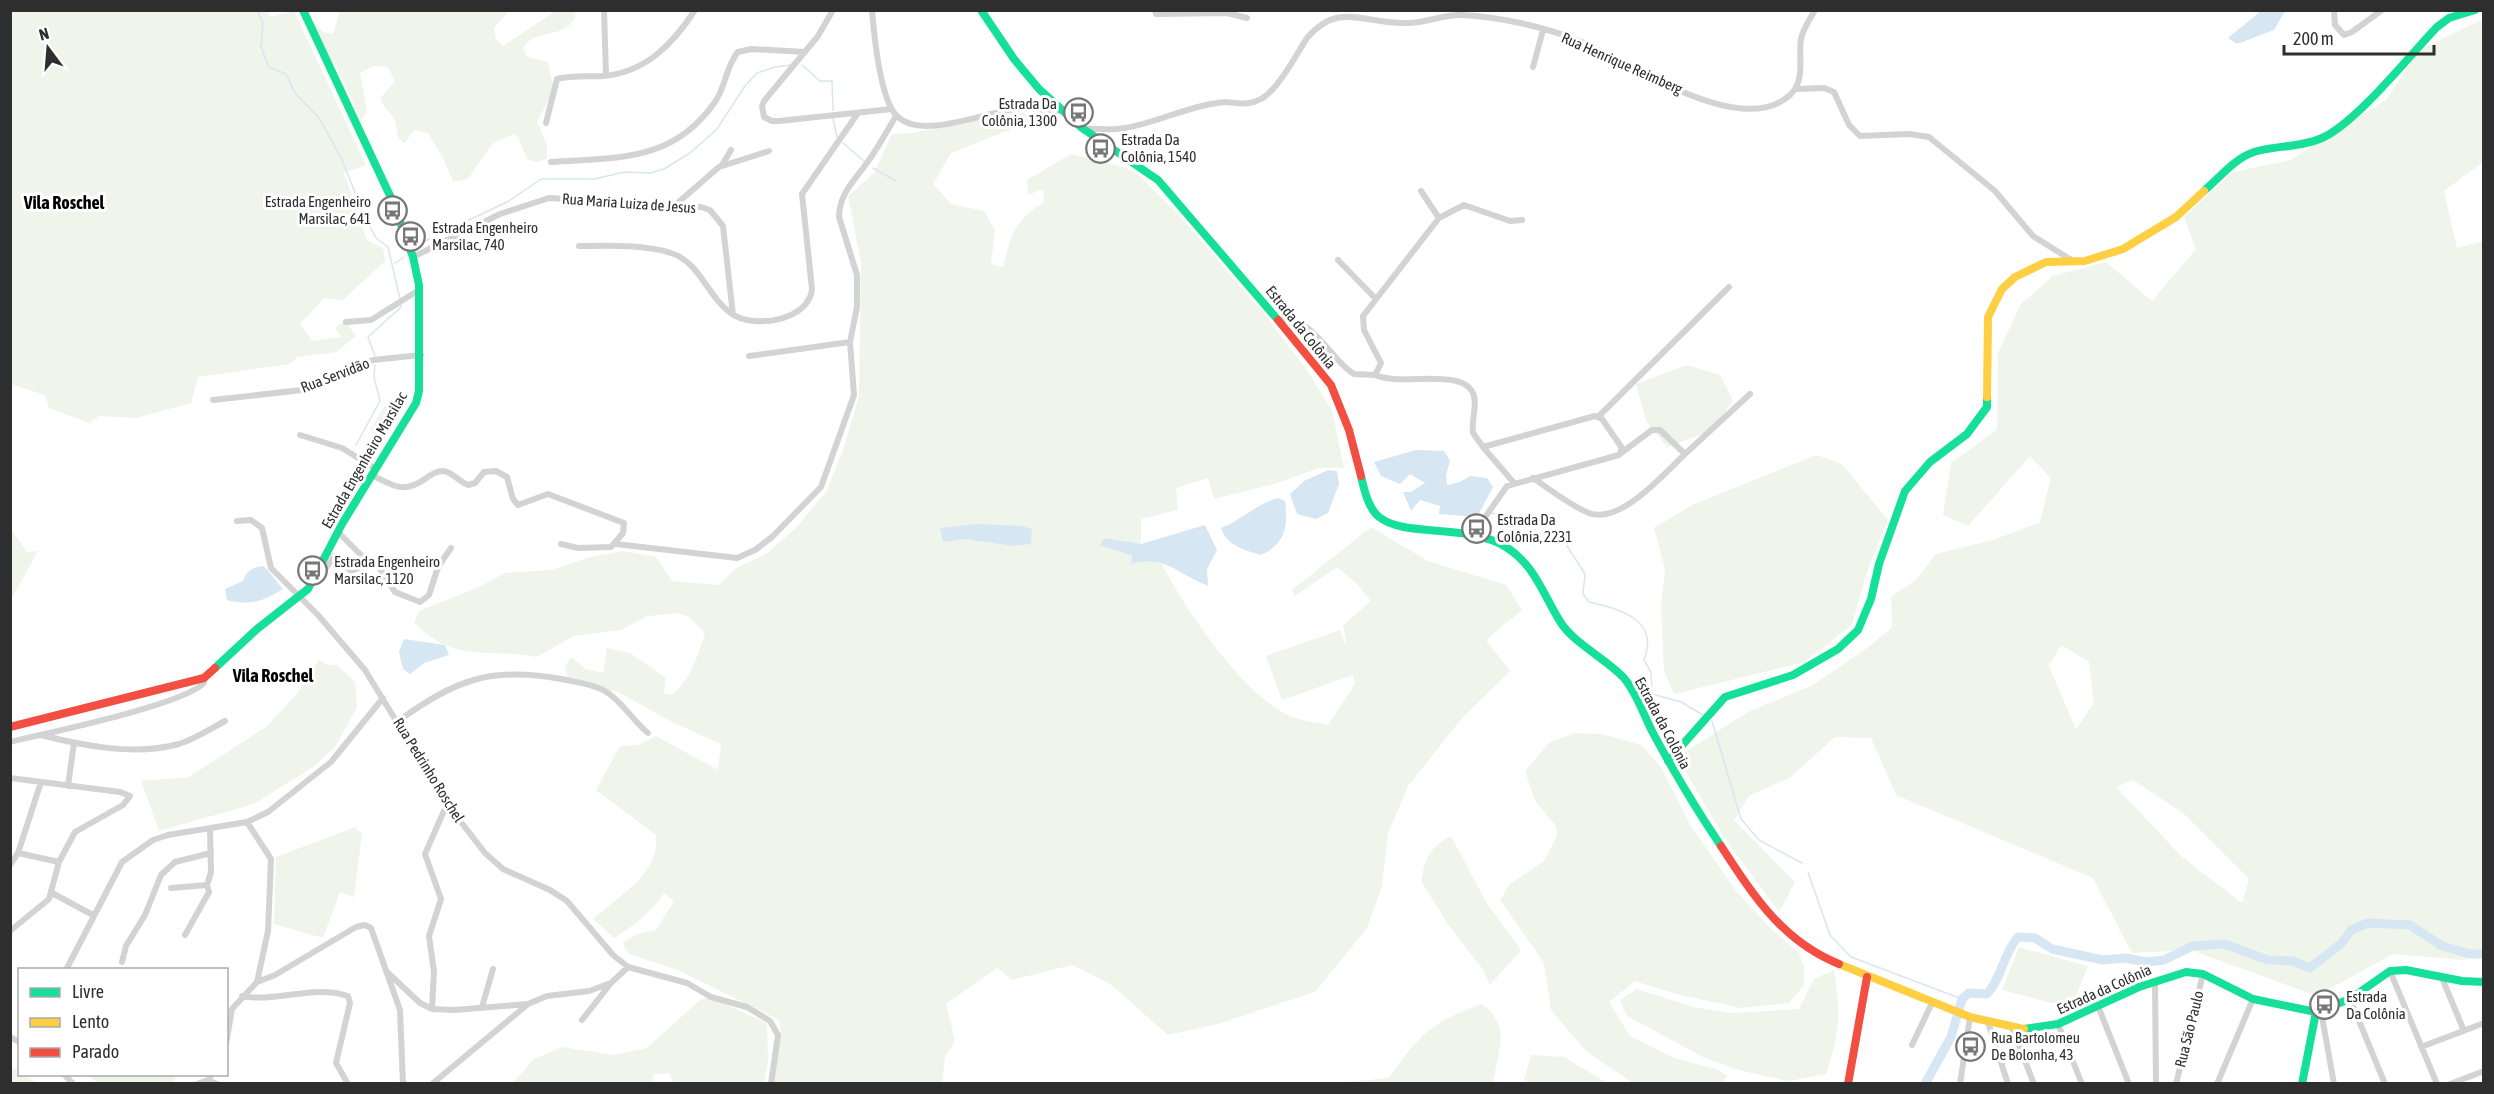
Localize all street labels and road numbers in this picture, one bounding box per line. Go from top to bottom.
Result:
street label: Rua Henrique Reimberg [1559,29,1686,98]
street label: Rua Maria Luiza de Jesus [562,190,696,216]
street label: Estrada da Colônia [1262,282,1340,372]
street label: Rua Servidão [298,354,372,396]
street label: Estrada Engenheiro Marsilac [318,388,410,531]
street label: Estrada da Colônia [1632,674,1694,772]
street label: Rua Pedrinho Roschel [390,715,468,825]
street label: Estrada da Colônia [2054,961,2154,1017]
street label: Rua São Paulo [2171,989,2207,1069]

